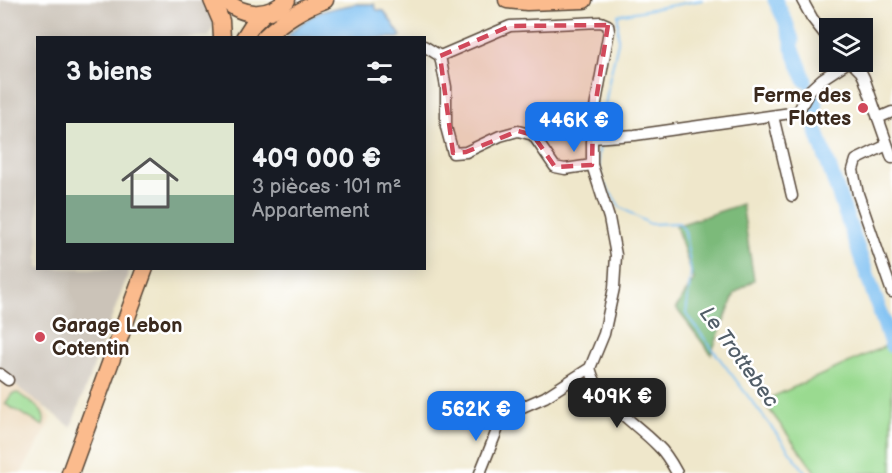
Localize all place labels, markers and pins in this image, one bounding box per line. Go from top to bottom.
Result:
place label: Ferme des Flottes [753,84,851,131]
marker: Ferme des Flottes [856,101,870,115]
pin: 446K € [525,102,623,153]
place label: Garage Lebon Cotentin [52,314,182,361]
marker: Garage Lebon Cotentin [33,330,47,344]
pin: 409K € [568,378,666,429]
pin: 562K € [427,391,525,442]

